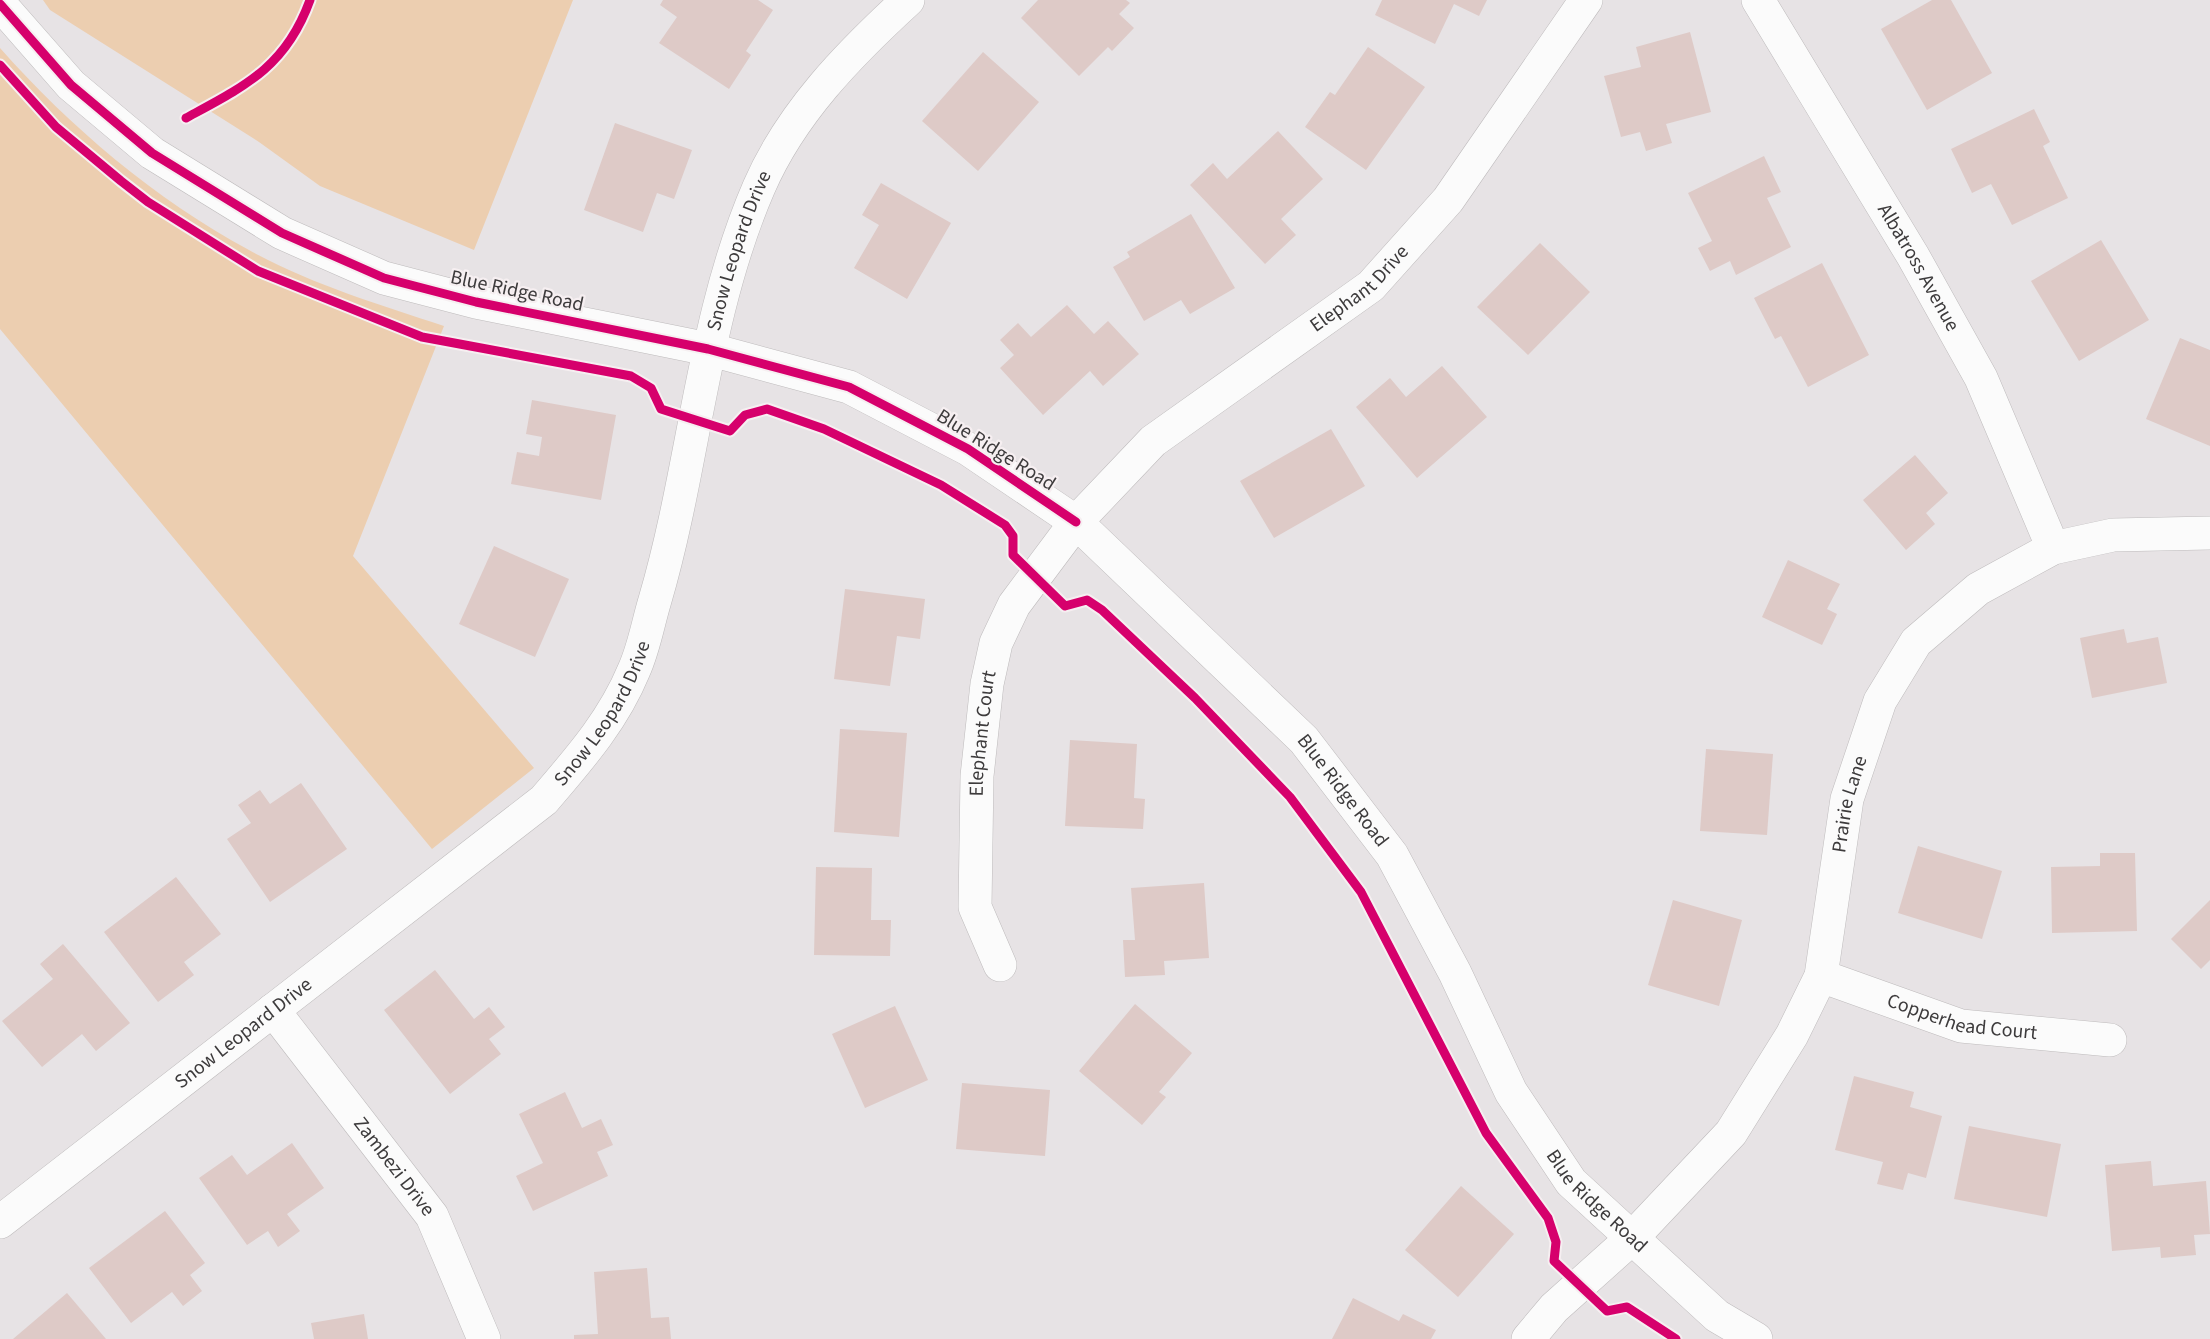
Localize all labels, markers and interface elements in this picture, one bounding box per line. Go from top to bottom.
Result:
street label: Snow Leopard Drive [700,166,779,334]
street label: Albatross Avenue [1870,198,1966,337]
street label: Elephant Drive [1304,239,1415,339]
street label: Blue Ridge Road [448,263,586,319]
street label: Blue Ridge Road [931,402,1061,498]
street label: Snow Leopard Drive [548,637,657,792]
street label: Elephant Court [963,668,1004,797]
street label: Blue Ridge Road [1290,728,1395,853]
street label: Prairie Lane [1825,752,1875,855]
street label: Snow Leopard Drive [169,971,318,1096]
street label: Copperhead Court [1883,987,2039,1047]
street label: Zambezi Drive [347,1111,441,1222]
street label: Blue Ridge Road [1539,1144,1654,1259]

